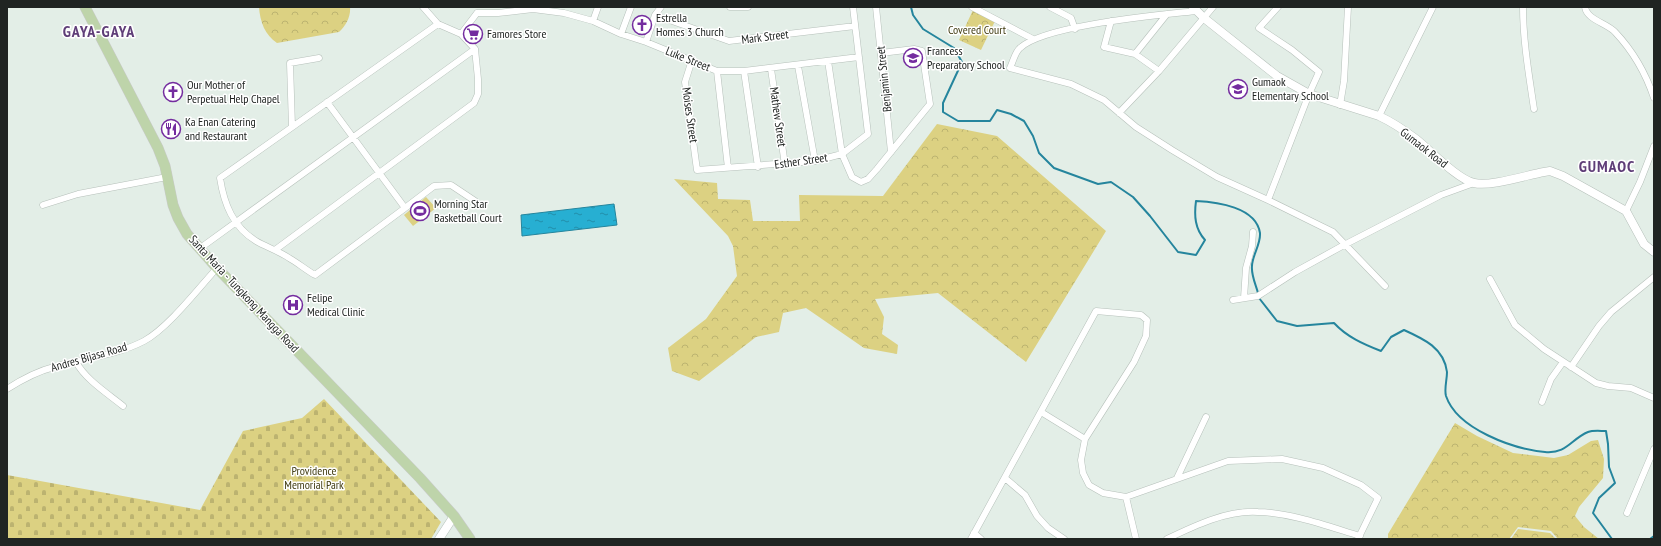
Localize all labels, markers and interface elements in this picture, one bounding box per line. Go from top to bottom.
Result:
place label: Estrella Homes 3 Church [656,10,724,39]
church icon: Estrella Homes 3 Church [631,14,653,36]
district label: GAYA-GAYA [63,21,135,41]
park label: Covered Court [948,22,1007,37]
supermarket icon: Famores Store [462,23,484,45]
place label: Famores Store [487,26,546,41]
street label: Mark Street [740,26,790,47]
street label: Luke Street [664,43,713,75]
place label: Francess Preparatory School [927,43,1005,72]
street label: Benjamin Street [873,45,894,113]
school or university icon: Francess Preparatory School [902,47,924,69]
place label: Gumaok Elementary School [1252,74,1329,103]
place label: Our Mother of Perpetual Help Chapel [187,77,280,106]
school or university icon: Gumaok Elementary School [1227,78,1249,100]
church icon: Our Mother of Perpetual Help Chapel [162,81,184,103]
street label: Moises Street [679,86,702,144]
street label: Mathew Street [767,86,790,148]
place label: Ka Enan Catering and Restaurant [185,114,256,143]
restaurant icon: Ka Enan Catering and Restaurant [160,118,182,140]
street label: Gumaok Road [1398,124,1451,171]
street label: Esther Street [773,149,829,172]
district label: GUMAOC [1579,156,1635,176]
place label: Morning Star Basketball Court [434,196,503,225]
sports icon: Morning Star Basketball Court [409,200,431,222]
street label: Santa Maria - Tungkong Mangga Road [186,232,303,355]
place label: Felipe Medical Clinic [307,290,366,319]
hospital icon: Felipe Medical Clinic [282,294,304,316]
street label: Andres Bijasa Road [49,338,129,375]
park label: Providence Memorial Park [284,463,344,492]

